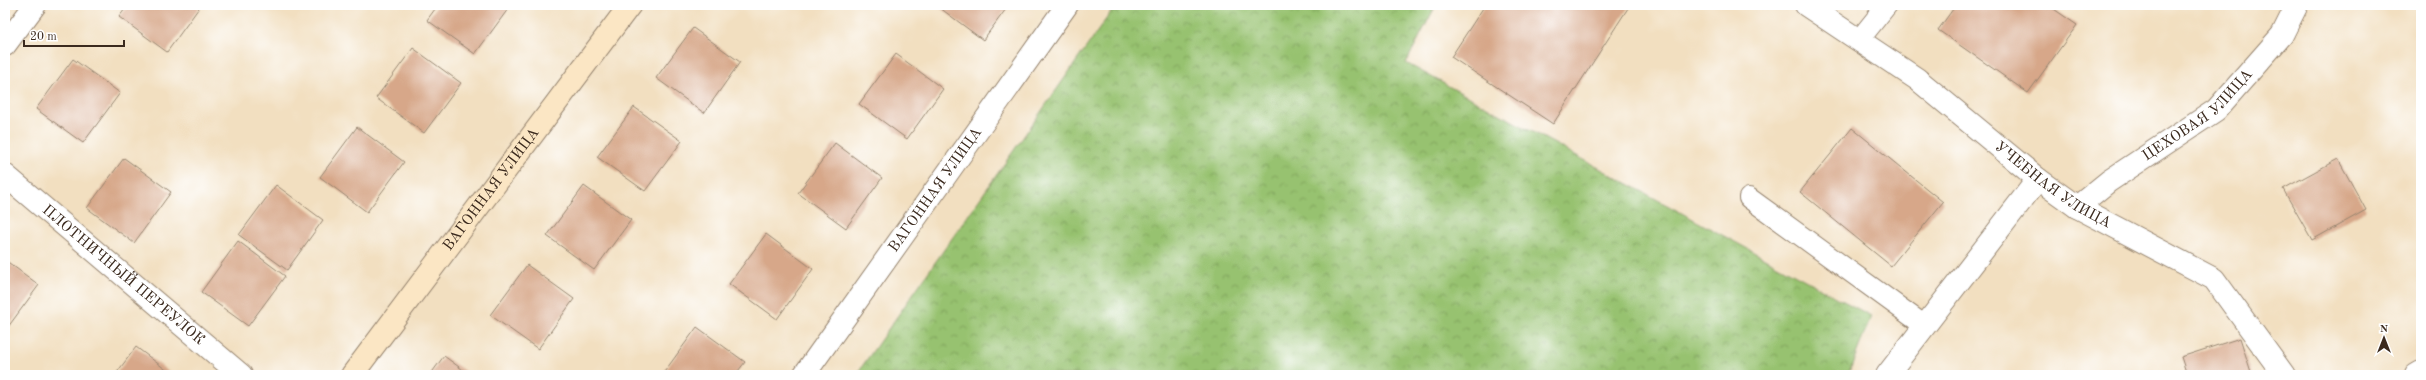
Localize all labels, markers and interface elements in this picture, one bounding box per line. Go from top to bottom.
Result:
scale bar [24,22,124,48]
text: 20 m [30,31,57,43]
street label: ЦЕХОВАЯ УЛИЦА [2140,66,2256,164]
street label: ВАГОННАЯ УЛИЦА [886,124,985,255]
street label: ВАГОННАЯ УЛИЦА [441,125,542,254]
street label: УЧЕБНАЯ УЛИЦА [1992,139,2114,231]
street label: ПЛОТНИЧНЫЙ ПЕРЕУЛОК [39,202,207,348]
north arrow [2364,318,2404,358]
text: N [2380,324,2389,335]

